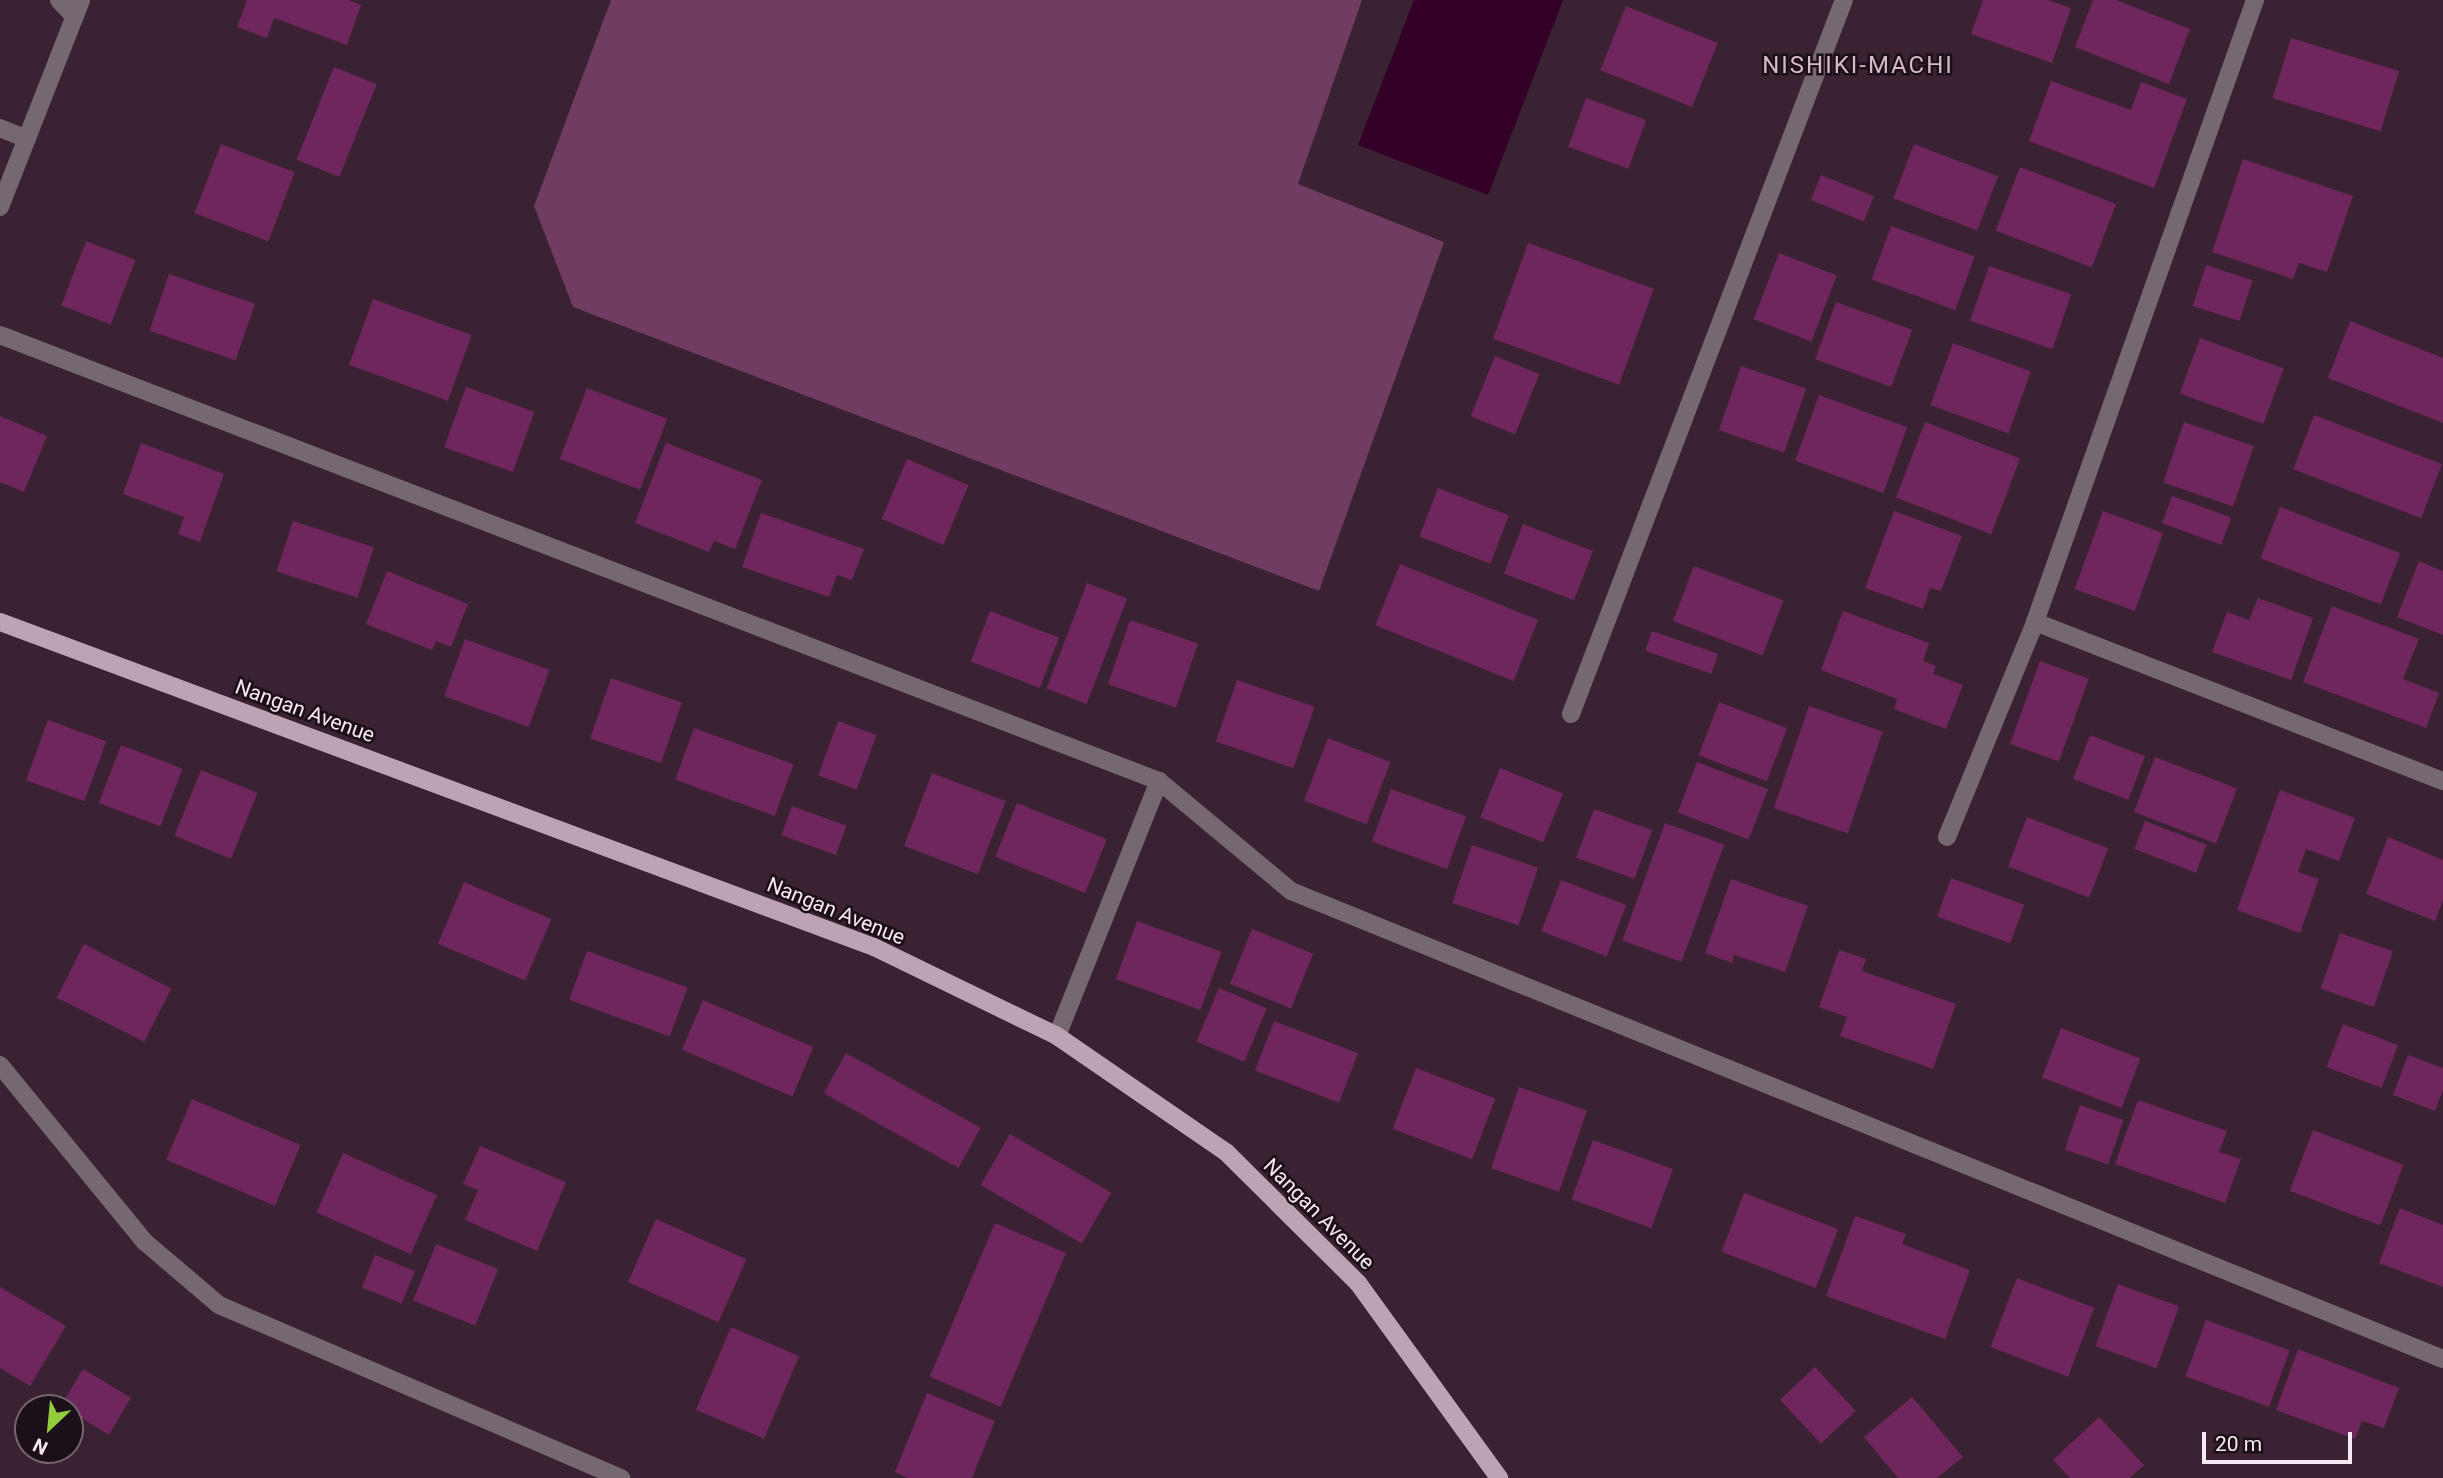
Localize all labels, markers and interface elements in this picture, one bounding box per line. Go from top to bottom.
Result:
district label: NISHIKI-MACHI [1764,52,1952,80]
street label: Nangan Avenue [232,674,378,748]
street label: Nangan Avenue [763,872,909,950]
street label: Nangan Avenue [1258,1153,1380,1275]
north arrow [14,1394,84,1464]
scale bar [2205,1418,2356,1462]
text: 20 m [2215,1432,2262,1456]
text: N [29,1433,52,1460]

